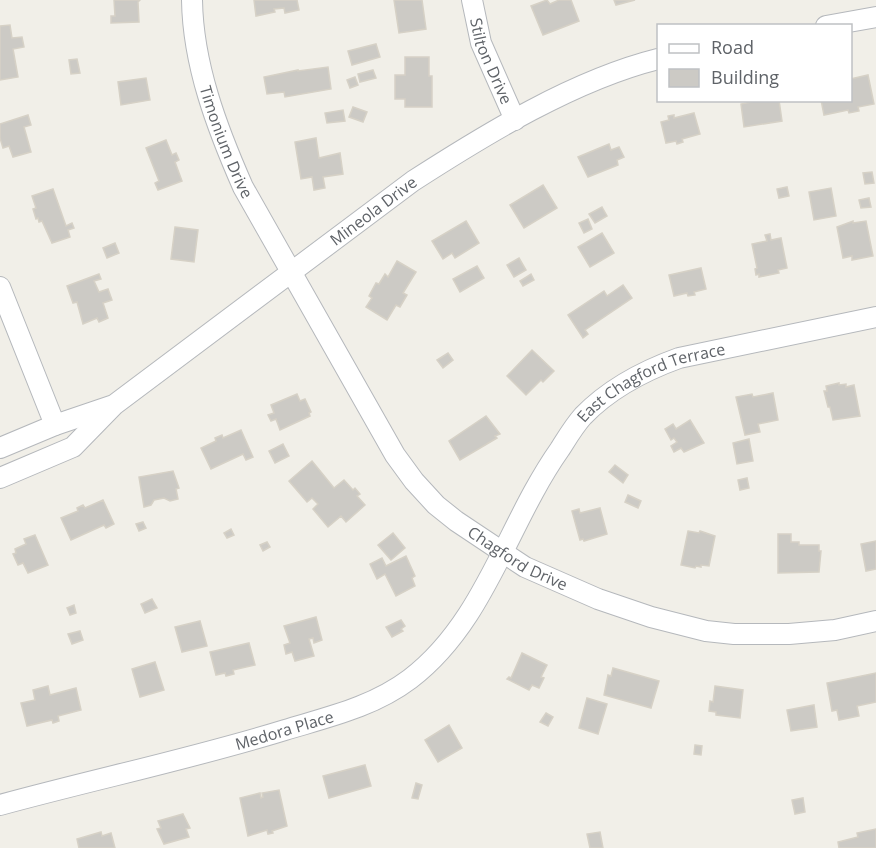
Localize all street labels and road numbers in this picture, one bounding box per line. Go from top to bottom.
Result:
street label: Stilton Drive [465,16,518,107]
street label: Timonium Drive [195,83,258,202]
street label: Mineola Drive [325,171,421,250]
street label: East Chagford Terrace [572,338,727,427]
street label: Chagford Drive [463,521,571,595]
street label: Medora Place [233,705,336,755]

